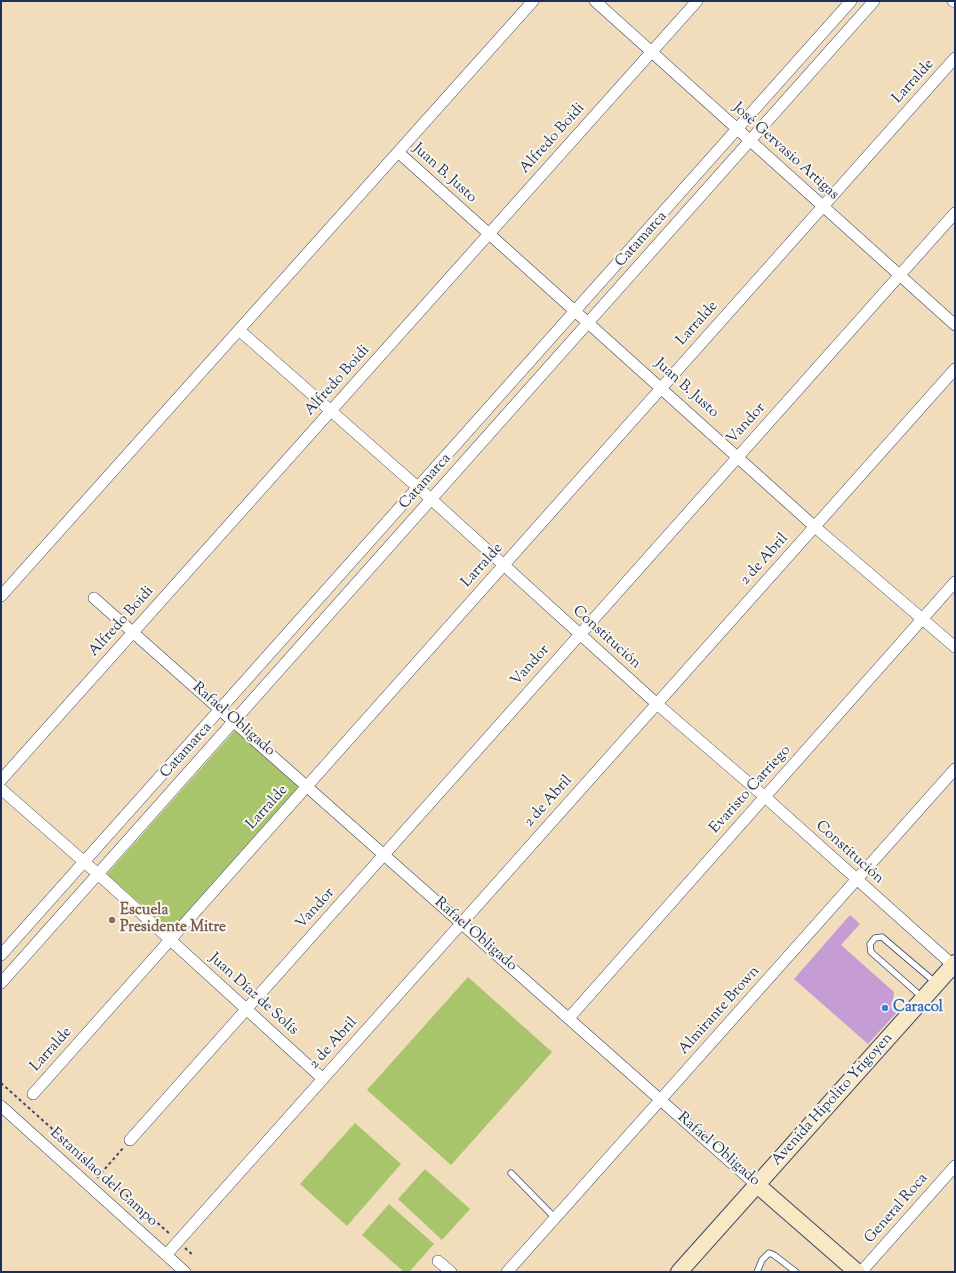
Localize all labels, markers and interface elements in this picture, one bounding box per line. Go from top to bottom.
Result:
street label: Larralde [889,56,939,108]
street label: Alfredo Boidi [517,100,589,178]
street label: José Gervasio Artigas [728,100,842,204]
street label: Juan B. Justo [408,140,480,208]
street label: Catamarca [612,208,672,272]
street label: Larralde [673,298,723,350]
street label: Alfredo Boidi [302,342,374,420]
street label: Juan B. Justo [650,355,722,423]
street label: Vandor [724,400,770,448]
street label: Catamarca [396,450,456,514]
street label: 2 de Abril [737,531,793,589]
street label: Larralde [458,540,508,592]
street label: Alfredo Boidi [86,583,158,661]
street label: Constitución [568,603,644,673]
street label: Vandor [508,642,554,690]
street label: Rafael Obligado [188,679,278,761]
street label: Catamarca [157,719,217,783]
street label: Evaristo Carriego [707,742,795,838]
street label: 2 de Abril [521,773,577,831]
street label: Larralde [243,782,293,834]
street label: Constitución [811,818,887,888]
street label: Vandor [293,885,339,933]
street label: Rafael Obligado [430,894,520,976]
place label: Escuela Presidente Mitre [120,902,226,937]
marker: Escuela Presidente Mitre [107,915,117,925]
street label: Juan Díaz de Solís [205,950,301,1040]
street label: Almirante Brown [676,963,764,1059]
place label: Caracol [893,999,943,1017]
marker: Caracol [880,1003,890,1013]
street label: 2 de Abril [306,1015,362,1073]
street label: Larralde [27,1024,77,1076]
street label: Avenida Hipolito Yrigoyen [769,1030,897,1170]
street label: Rafael Obligado [673,1109,763,1191]
street label: Estanislao del Campo [46,1125,160,1231]
street label: General Roca [862,1170,932,1248]

